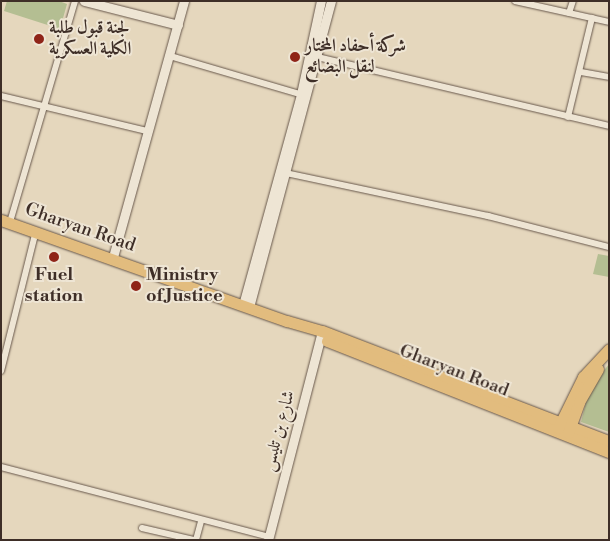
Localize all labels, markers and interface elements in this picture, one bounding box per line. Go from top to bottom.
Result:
place label: لجنة قبول طلبة الكلية العسكرية [49,18,131,60]
marker: لجنة قبول طلبة الكلية العسكرية [33,33,45,45]
place label: شركة أحفاد المختار لنقل البضائع [305,36,406,78]
marker: شركة أحفاد المختار لنقل البضائع [289,51,301,63]
street label: Gharyan Road [22,199,138,257]
marker: Fuel station [48,251,60,263]
place label: Fuel station [25,265,83,308]
place label: Ministry of Justice [146,265,223,308]
marker: Ministry of Justice [130,280,142,292]
street label: Gharyan Road [396,340,512,402]
street label: شارع بن تليس [258,388,300,474]

